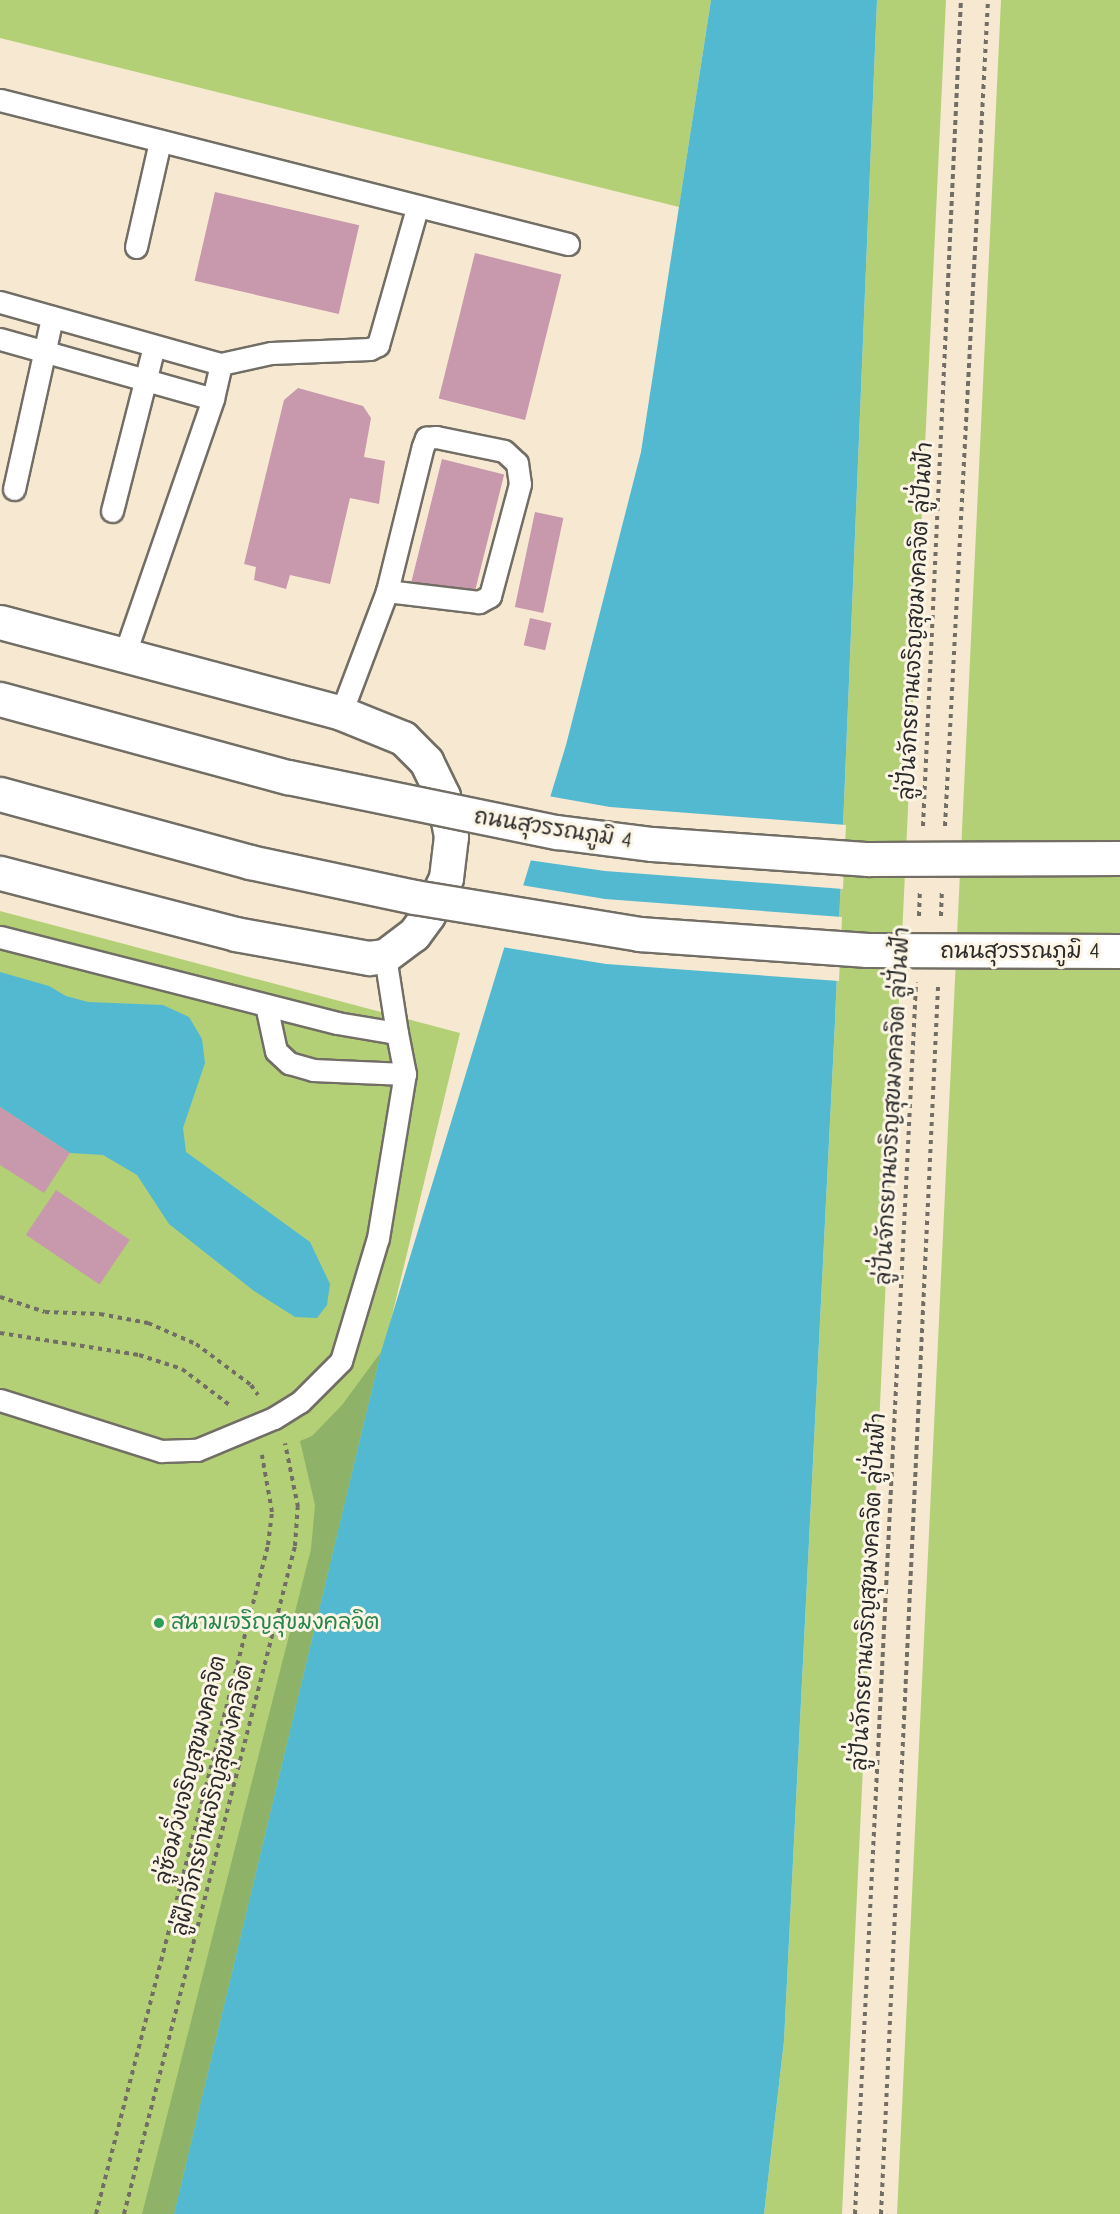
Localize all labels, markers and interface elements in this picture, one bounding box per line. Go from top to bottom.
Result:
street label: ลู่ปั่นจักรยานเจริญสุขมงคลจิต ลู่ปั่นฟ้า [893,441,939,801]
street label: ถนนสุวรรณภูมิ 4 [472,803,634,855]
street label: ลู่ปั่นจักรยานเจริญสุขมงคลจิต ลู่ปั่นฟ้า [870,926,916,1286]
street label: ถนนสุวรรณภูมิ 4 [940,939,1100,965]
street label: ลู่ปั่นจักรยานเจริญสุขมงคลจิต ลู่ปั่นฟ้า [846,1412,892,1772]
place label: สนามเจริญสุขมงคลจิต [171,1610,380,1636]
marker: สนามเจริญสุขมงคลจิต [152,1616,166,1630]
street label: ลู่ซ้อมวิ่งเจริญสุขมงคลจิต [150,1653,232,1887]
street label: ลู่ฝึกจักรยานเจริญสุขมงคลจิต [166,1662,260,1938]

